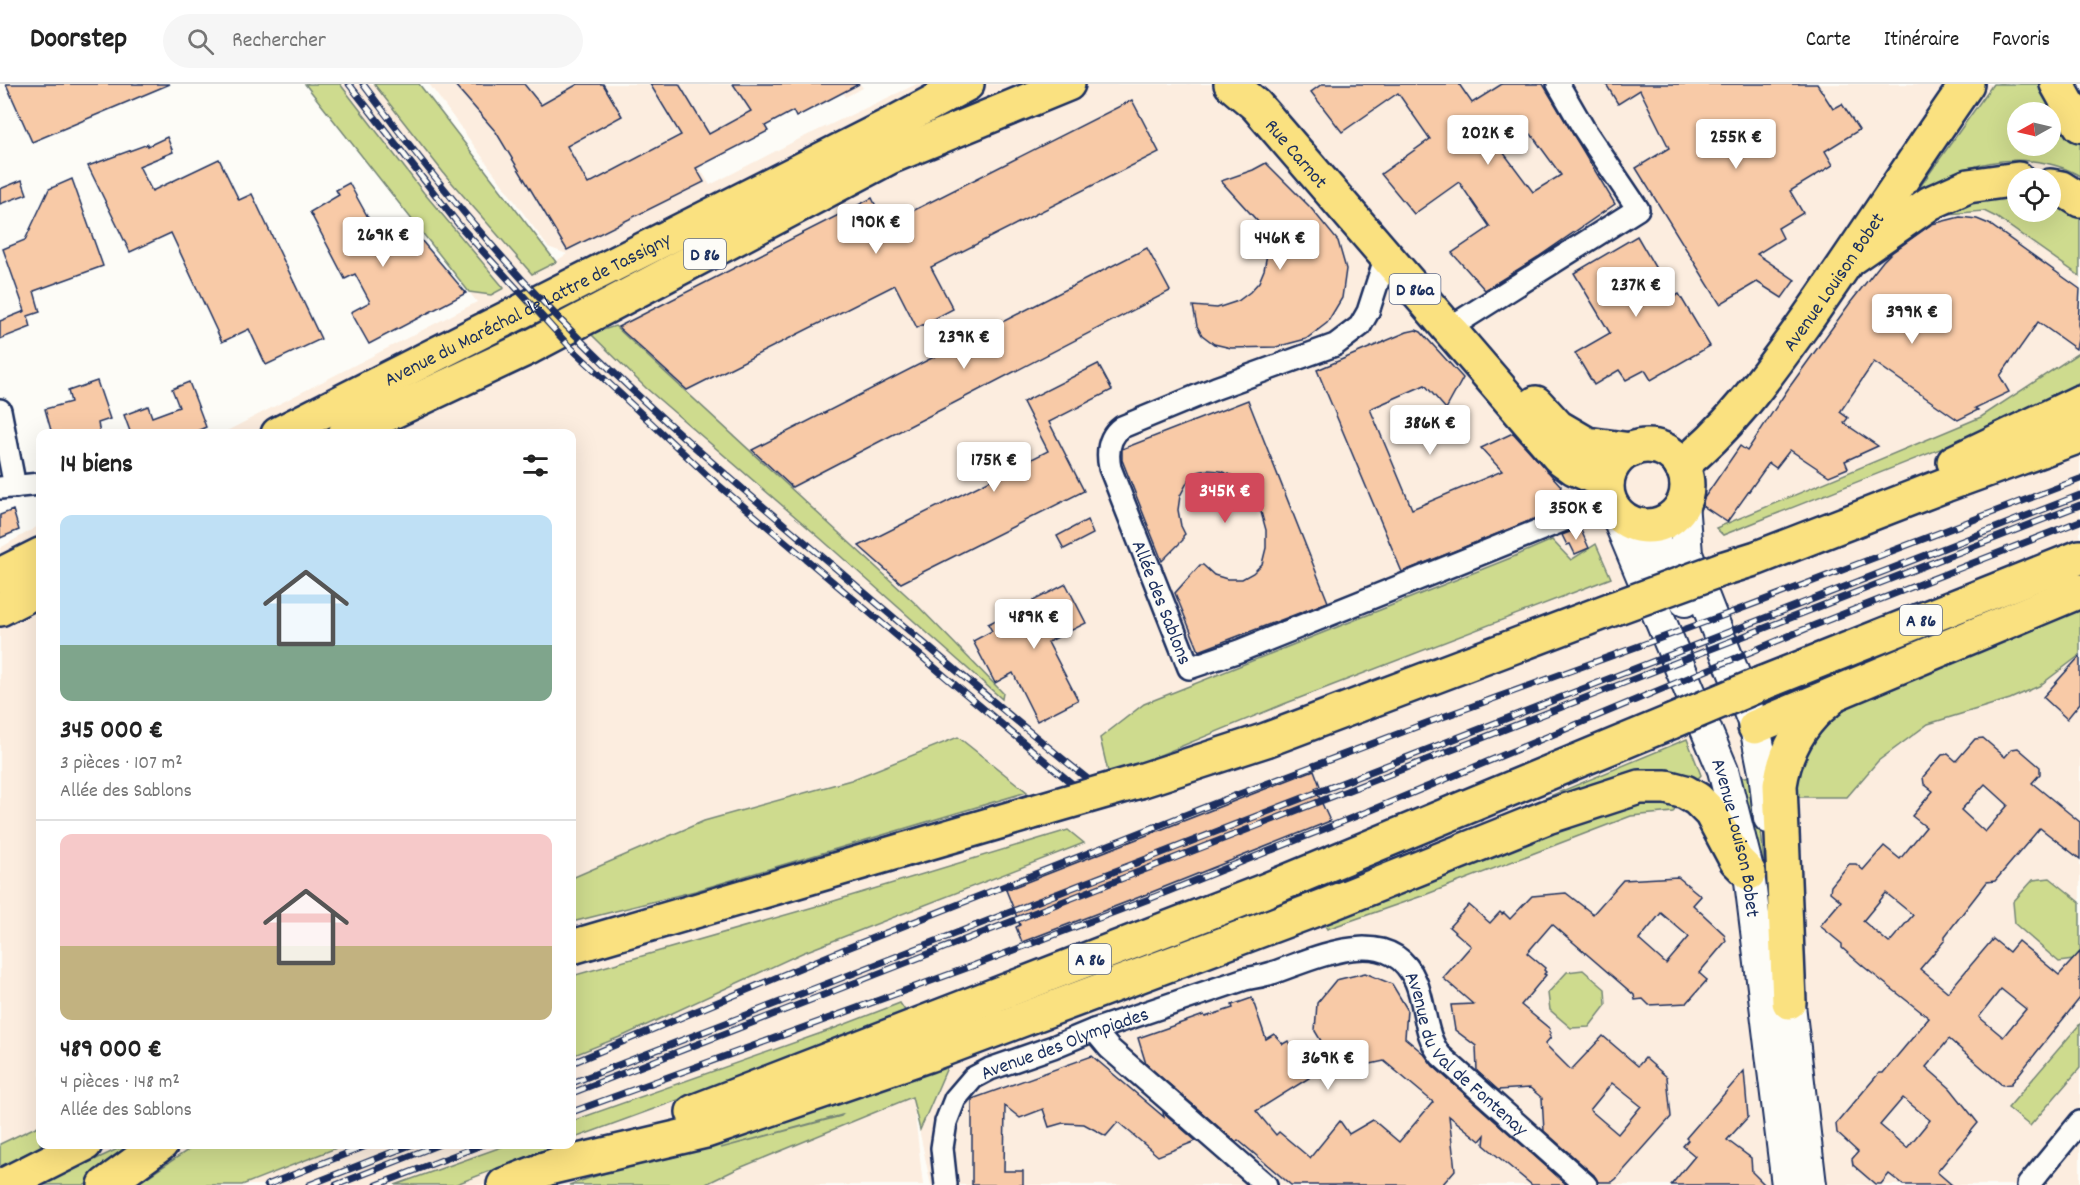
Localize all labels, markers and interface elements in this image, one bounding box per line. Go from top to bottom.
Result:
search box [163,14,583,68]
text: Doorstep [30,21,127,61]
icon: search [184,25,217,58]
text: Rechercher [232,26,326,57]
text: Carte [1806,26,1851,56]
text: Itinéraire [1884,26,1959,56]
text: Favoris [1992,26,2050,56]
north arrow [2007,102,2061,156]
map controls [2007,102,2061,222]
street label: Rue Carnot [1257,114,1333,196]
pin: 202K € [1439,115,1537,166]
pin: 255K € [1687,119,1785,170]
text: 202K € [1461,120,1515,148]
text: 255K € [1710,124,1762,152]
button: locate [2007,168,2061,222]
pin: 190K € [827,204,925,255]
street label: Avenue Louison Bobet [1777,208,1893,358]
text: 190K € [851,209,901,237]
pin: 269K € [334,217,432,268]
pin: 446K € [1231,220,1329,271]
text: 269K € [357,222,409,250]
text: 446K € [1254,225,1306,253]
street label: Avenue du Maréchal de Lattre de Tassigny [380,226,677,395]
road number: D 86 [684,239,726,269]
pin: 237K € [1587,267,1685,318]
text: 237K € [1611,272,1661,300]
road number: D 86a [1390,274,1440,304]
pin: 399K € [1863,294,1961,345]
text: 399K € [1886,299,1938,327]
pin: 239K € [915,319,1013,370]
text: 239K € [938,324,990,352]
pin: 386K € [1381,405,1479,456]
text: 386K € [1404,410,1456,438]
pin: 175K € [945,442,1043,493]
text: 14 biens [60,447,133,484]
text: 175K € [971,447,1017,475]
icon: filters [519,449,552,482]
pin: 345K € [1176,473,1274,524]
text: 345K € [1199,478,1251,506]
pin: 350K € [1527,490,1625,541]
text: 350K € [1549,495,1603,523]
street label: Allée des Sablons [1123,537,1197,670]
icon: home [252,554,360,662]
pin: 489K € [985,599,1083,650]
text: 489K € [1009,604,1059,632]
road number: A 86 [1900,605,1942,635]
text: 345 000 € [60,713,163,750]
text: 3 pièces · 107 m² [60,750,183,778]
street label: Avenue Louison Bobet [1702,754,1765,919]
text: Allée des Sablons [60,778,192,806]
icon: home [252,873,360,981]
road number: A 86 [1069,944,1111,974]
street label: Avenue du Val de Fontenay [1396,967,1534,1145]
street label: Avenue des Olympiades [976,1001,1153,1089]
text: 489 000 € [60,1032,162,1069]
pin: 369K € [1279,1040,1377,1091]
text: 369K € [1302,1045,1354,1073]
text: 4 pièces · 148 m² [60,1069,180,1097]
text: Allée des Sablons [60,1097,192,1125]

